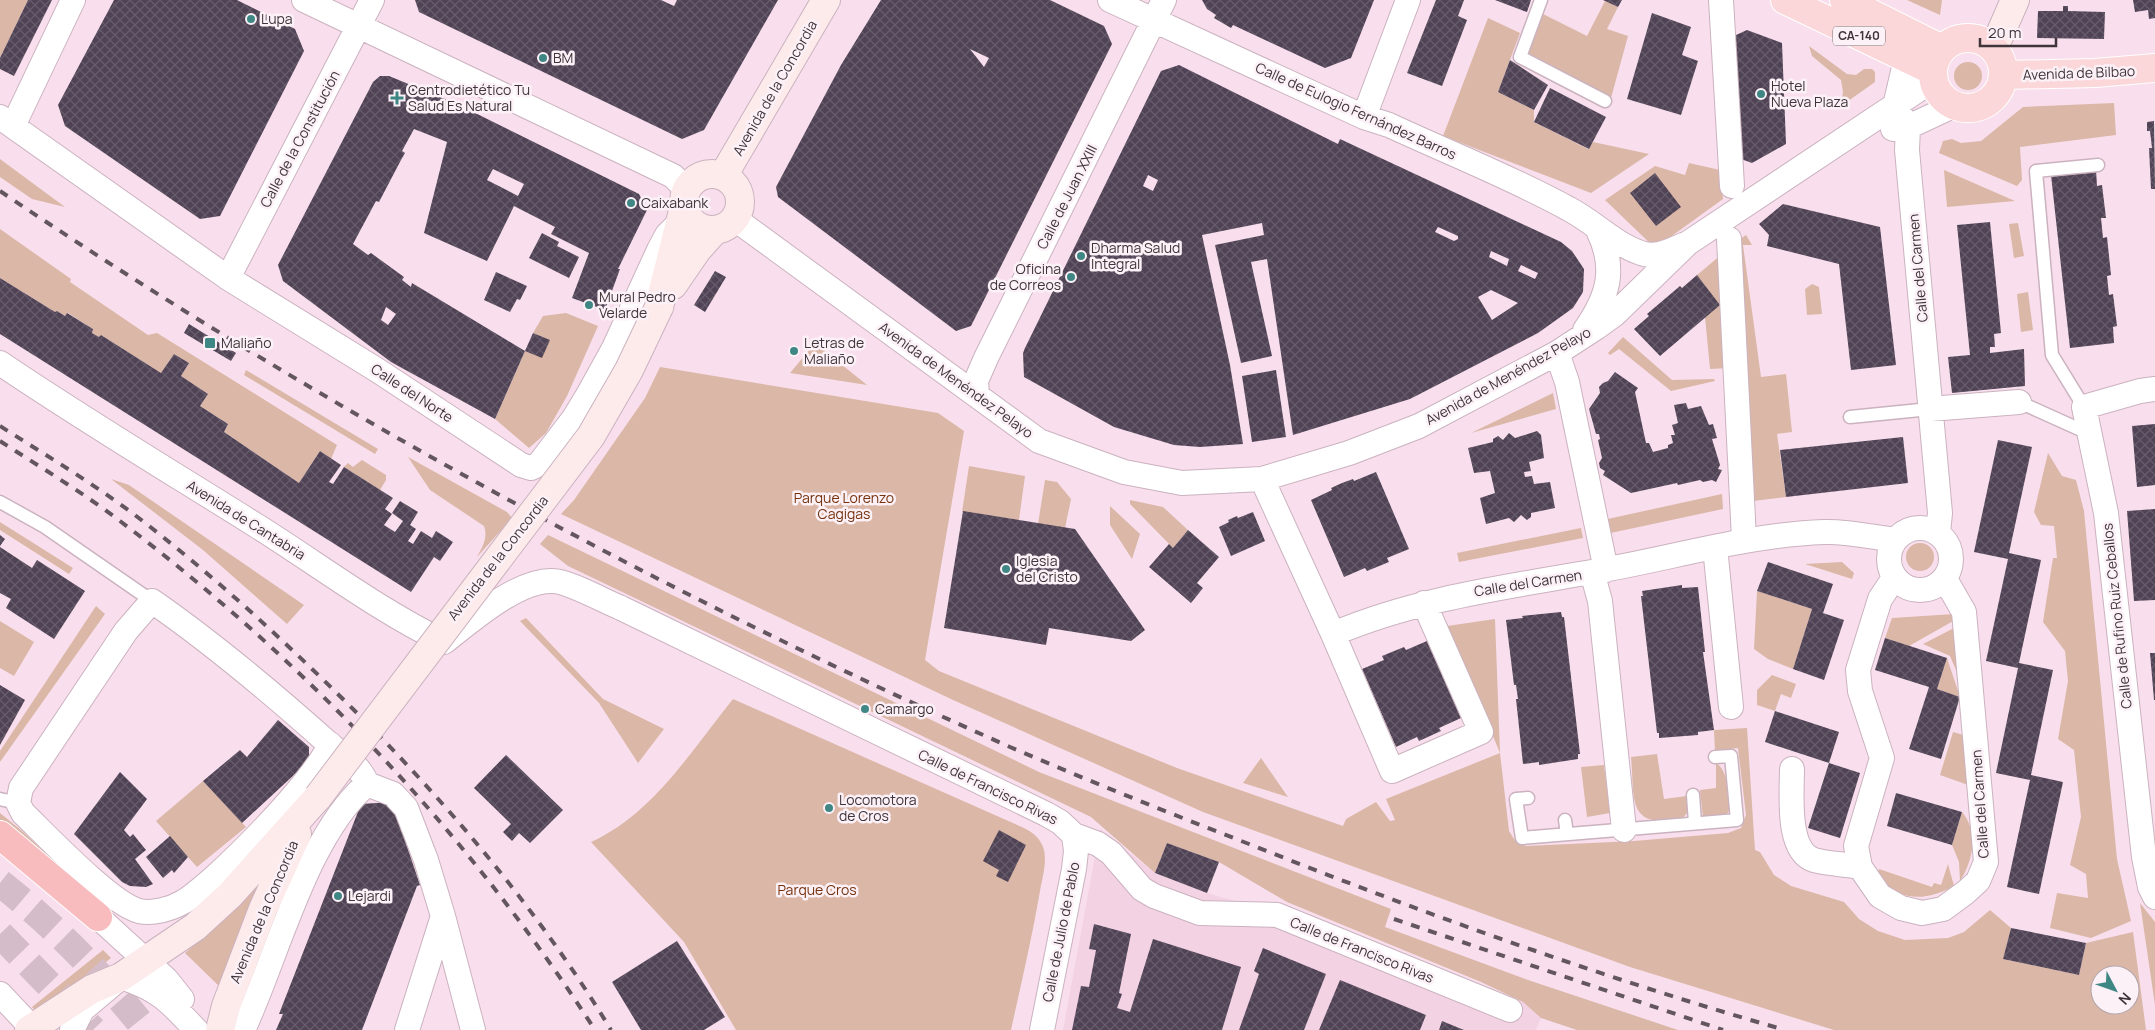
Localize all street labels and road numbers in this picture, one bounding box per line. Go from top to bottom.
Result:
street label: Avenida de la Concordia [728,17,821,159]
road number: CA-140 [1833,27,1885,46]
street label: Calle de Eulogio Fernández Barros [1253,58,1460,164]
street label: Avenida de Bilbao [2023,61,2135,84]
street label: Calle de la Constitución [255,67,344,211]
street label: Calle de Juan XXIII [1032,141,1101,252]
street label: Calle del Carmen [1903,213,1932,323]
street label: Avenida de Menéndez Pelayo [875,317,1037,442]
street label: Avenida de Menéndez Pelayo [1422,322,1594,429]
street label: Calle del Norte [368,359,457,426]
street label: Avenida de Cantabria [183,475,309,564]
street label: Avenida de la Concordia [443,491,552,624]
street label: Calle de Rufino Ruiz Ceballos [2097,522,2136,710]
street label: Calle del Carmen [1473,565,1583,600]
street label: Calle de Francisco Rivas [915,744,1061,829]
street label: Calle del Carmen [1966,749,1993,859]
street label: Avenida de la Concordia [225,838,302,986]
street label: Calle de Julio de Pablo [1038,860,1083,1003]
street label: Calle de Francisco Rivas [1288,912,1437,987]

